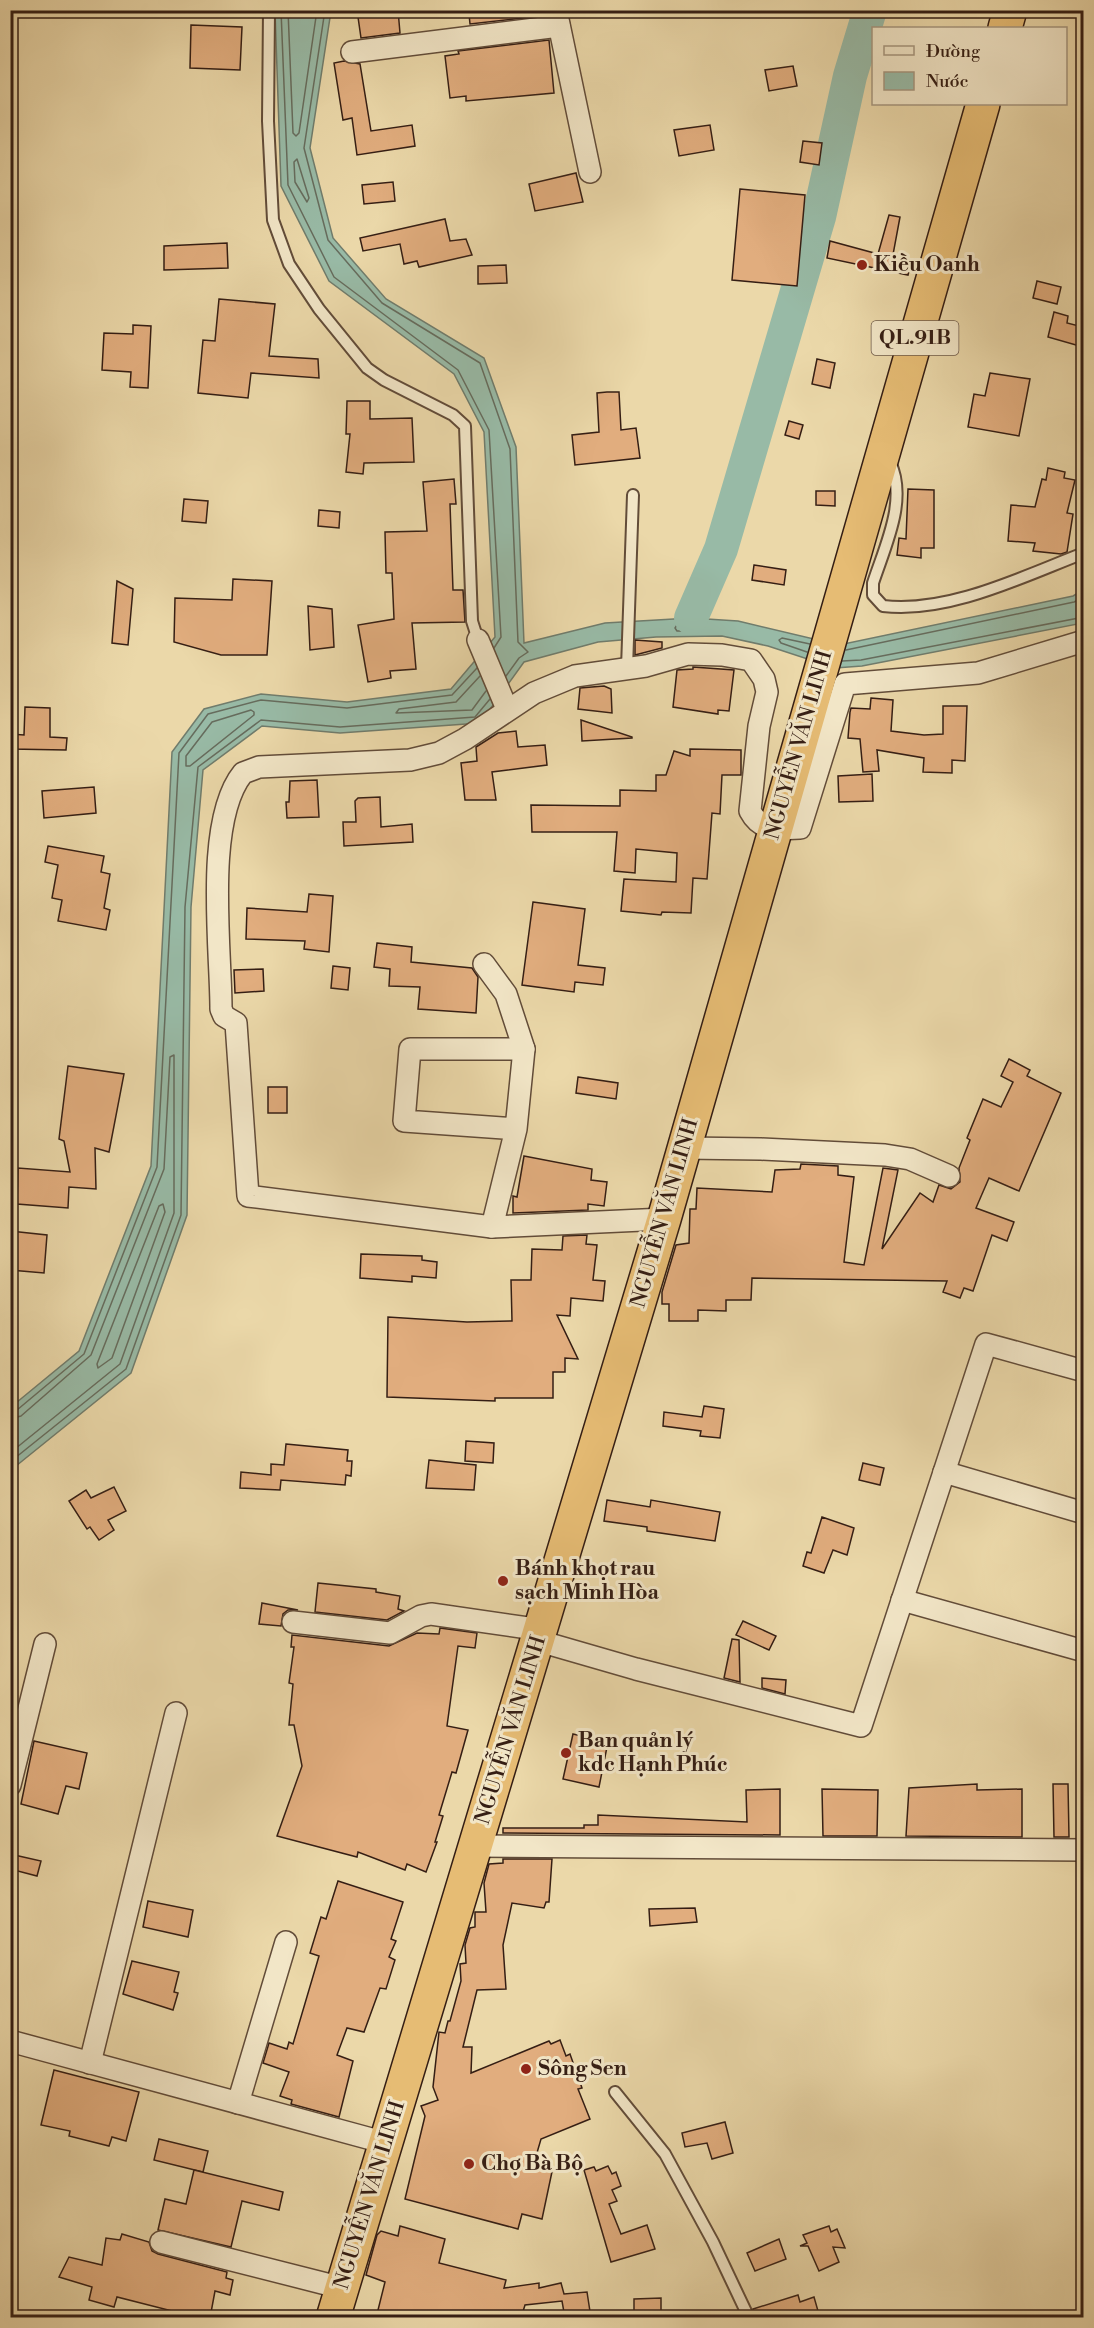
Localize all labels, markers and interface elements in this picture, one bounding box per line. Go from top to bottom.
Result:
legend [872,27,1067,105]
text: Đường [926,40,981,63]
text: Nước [926,70,969,93]
place label: Kiều Oanh [874,252,980,278]
marker: Kiều Oanh [855,258,869,272]
road number: QL.91B [872,321,958,355]
street label: NGUYỄN VĂN LINH [755,646,839,843]
street label: NGUYỄN VĂN LINH [621,1114,705,1311]
place label: Bánh khọt rau sạch Minh Hòa [515,1556,660,1606]
marker: Bánh khọt rau sạch Minh Hòa [496,1574,510,1588]
street label: NGUYỄN VĂN LINH [465,1631,552,1827]
place label: Ban quản lý kdc Hạnh Phúc [578,1728,728,1778]
marker: Ban quản lý kdc Hạnh Phúc [559,1746,573,1760]
place label: Sông Sen [538,2056,627,2082]
marker: Sông Sen [519,2062,533,2076]
street label: NGUYỄN VĂN LINH [324,2096,411,2292]
place label: Chợ Bà Bộ [481,2151,583,2177]
marker: Chợ Bà Bộ [462,2157,476,2171]

